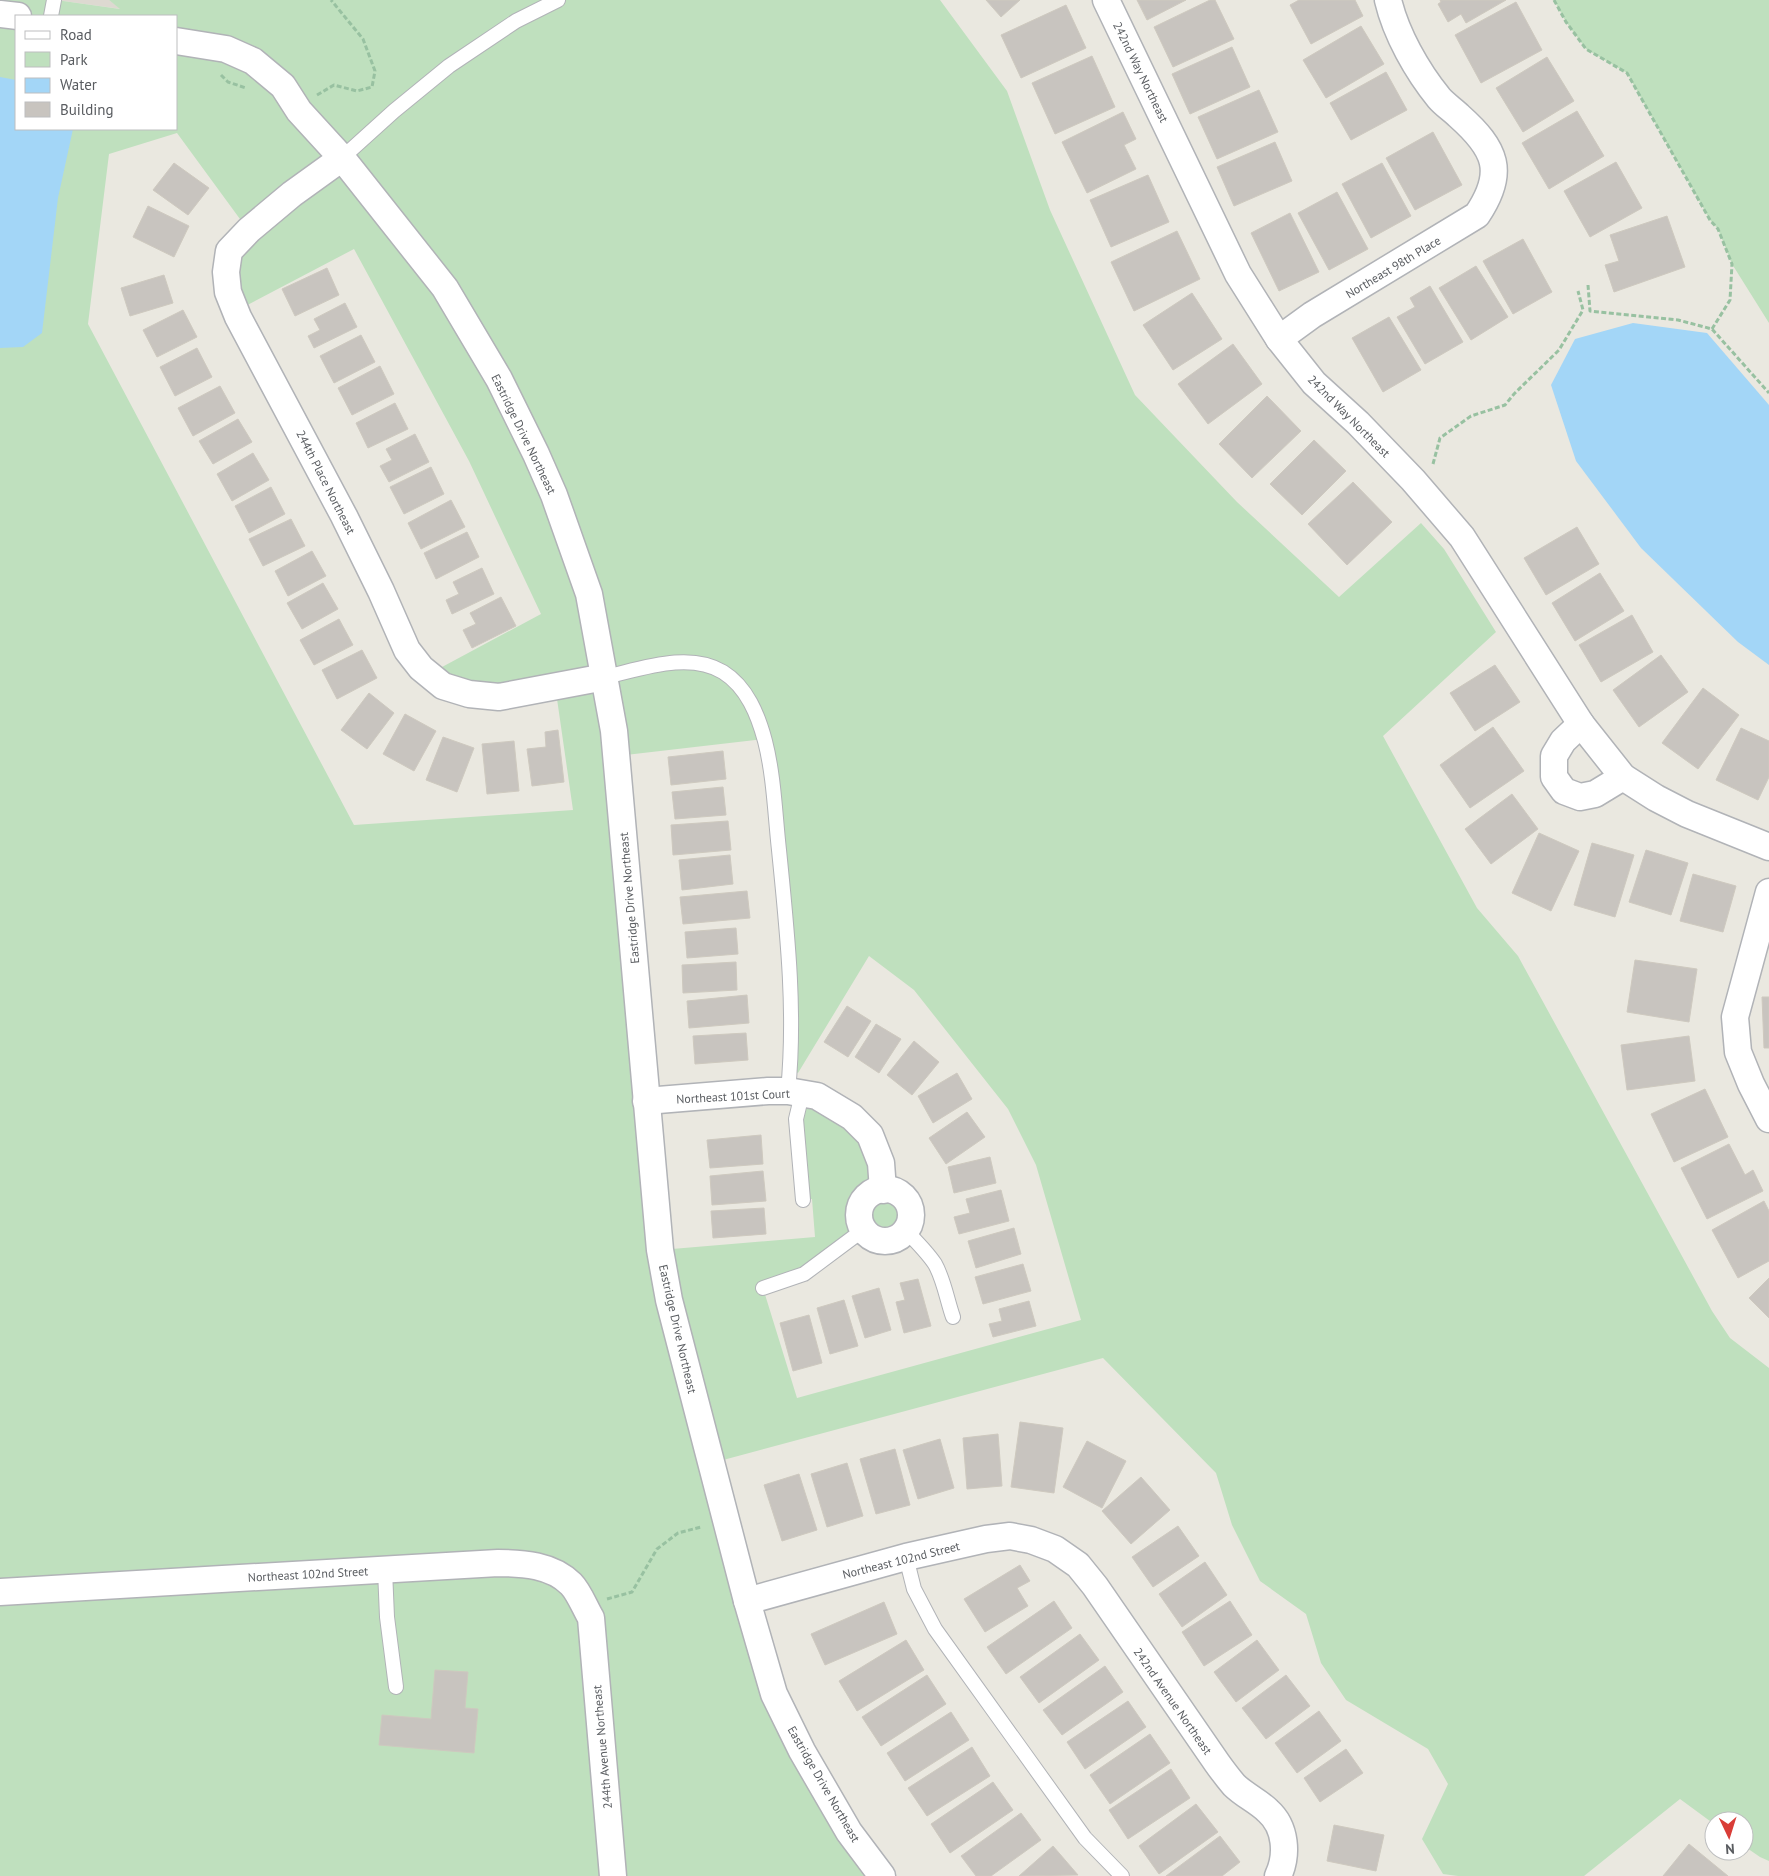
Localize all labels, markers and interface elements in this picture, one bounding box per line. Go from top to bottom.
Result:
legend [15,15,178,130]
street label: 242nd Way Northeast [1110,19,1172,125]
text: Road [60,25,92,44]
text: Park [60,50,88,69]
text: Water [60,75,97,94]
text: Building [60,100,114,119]
street label: Northeast 98th Place [1343,233,1443,301]
street label: Eastridge Drive Northeast [488,371,560,497]
street label: 242nd Way Northeast [1305,372,1393,460]
street label: 244th Place Northeast [293,427,359,537]
street label: Eastridge Drive Northeast [616,832,642,964]
street label: Northeast 101st Court [676,1086,790,1106]
street label: Eastridge Drive Northeast [656,1263,700,1395]
street label: Northeast 102nd Street [841,1538,961,1582]
street label: Northeast 102nd Street [247,1563,369,1585]
street label: 242nd Avenue Northeast [1130,1645,1216,1757]
street label: 244th Avenue Northeast [589,1684,615,1810]
street label: Eastridge Drive Northeast [785,1723,863,1845]
north arrow [1704,1811,1754,1861]
text: N [1725,1840,1735,1858]

